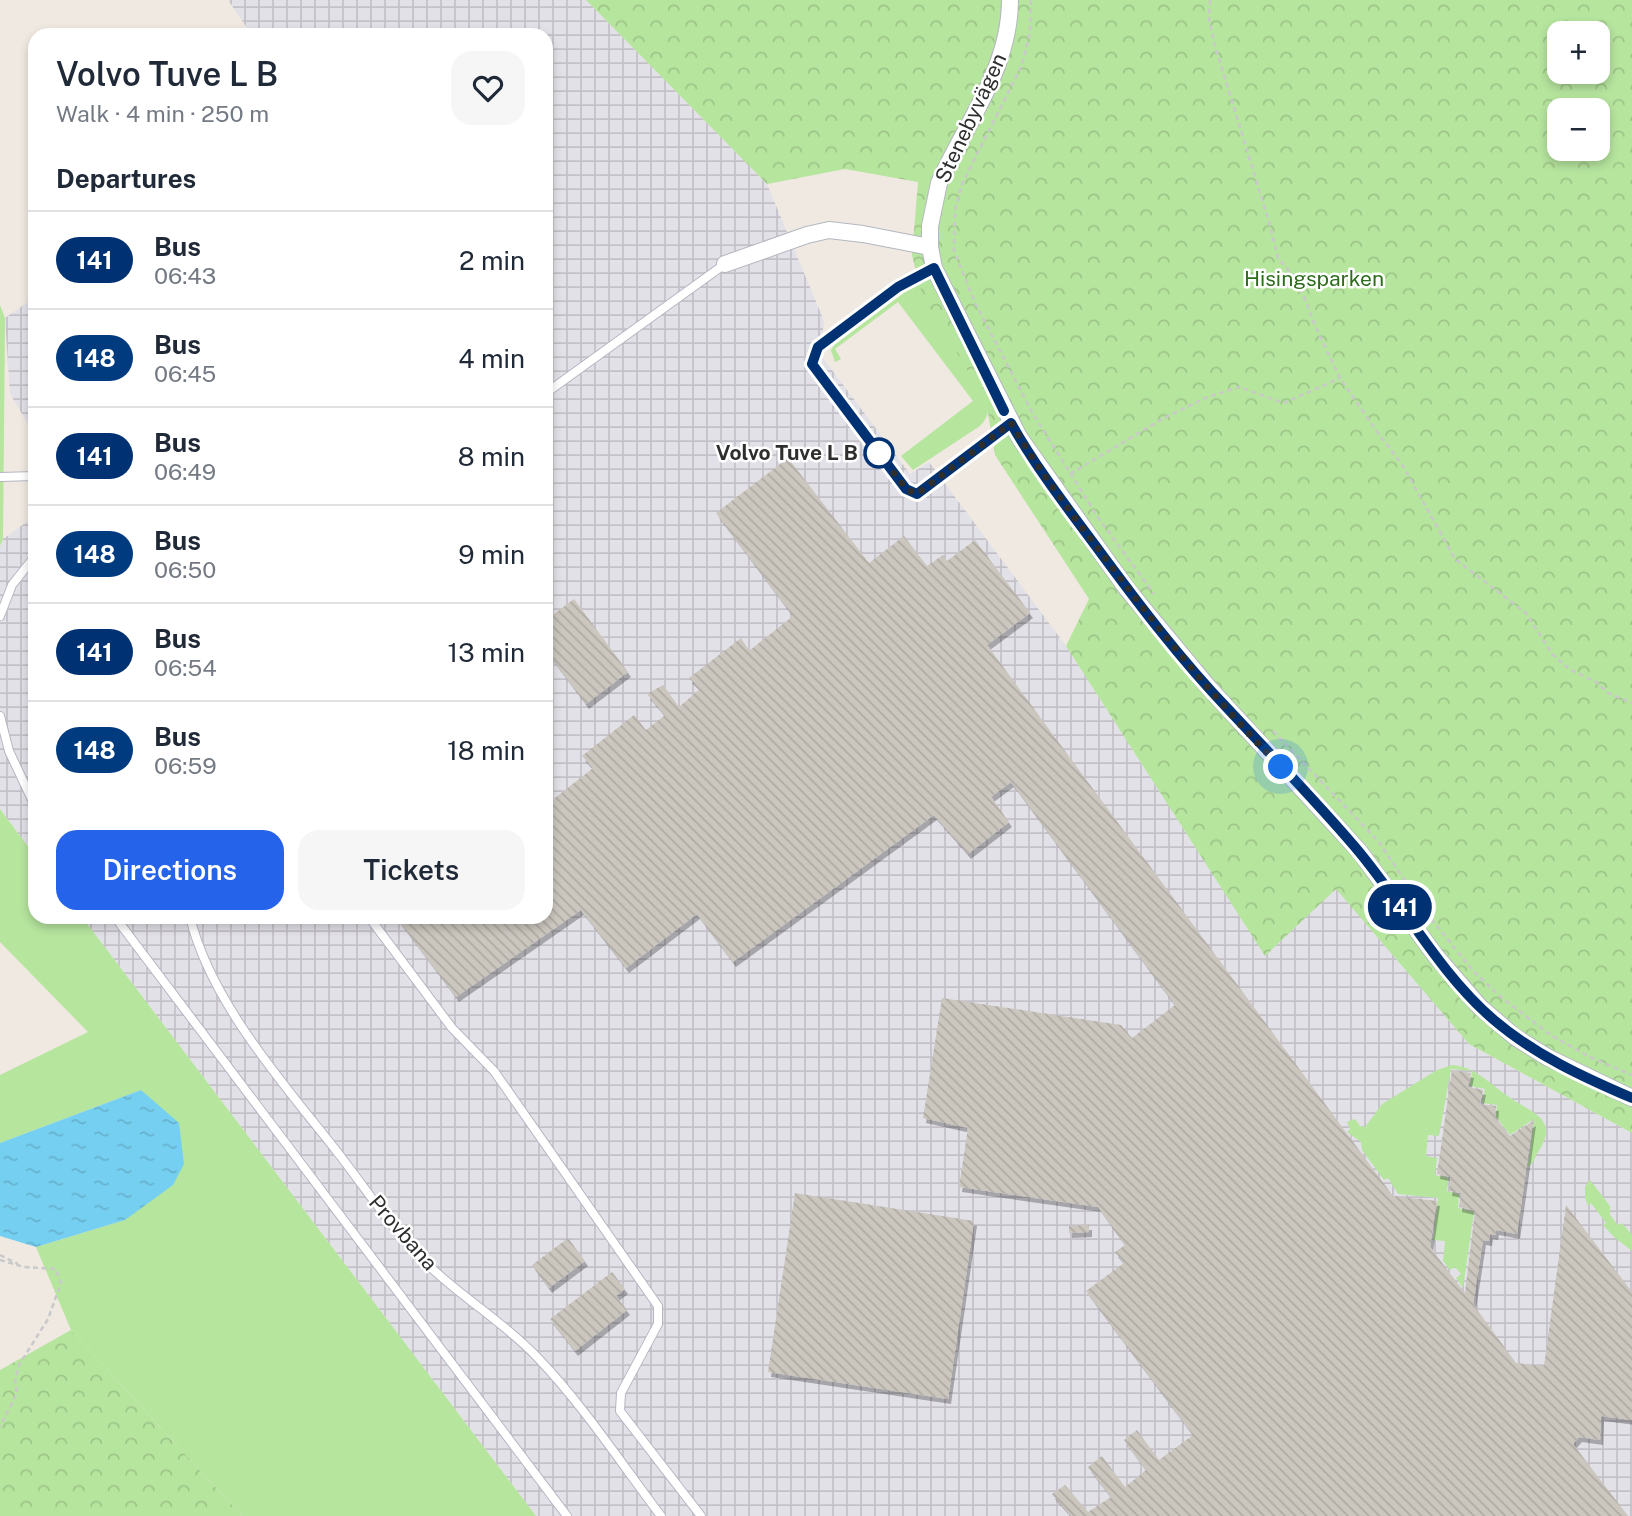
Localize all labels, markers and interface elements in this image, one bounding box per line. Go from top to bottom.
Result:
map controls [1547,21,1610,161]
button: + [1547,21,1610,84]
street label: Stenebyvägen [930,49,1011,187]
button: heart [451,51,525,125]
text: Volvo Tuve L B [56,55,278,93]
button: − [1547,98,1610,161]
text: Walk · 4 min · 250 m [56,100,269,127]
text: Departures [56,163,196,194]
text: Bus [154,231,201,262]
text: 2 min [459,245,525,276]
text: 141 [76,246,113,274]
text: 06:43 [154,262,216,289]
park label: Hisingsparken [1244,266,1384,291]
text: Bus [154,329,201,360]
text: 4 min [458,343,525,374]
text: 148 [73,344,116,372]
text: 06:45 [154,360,216,387]
text: Bus [154,427,201,458]
marker: Volvo Tuve L B [864,438,894,468]
place label: Volvo Tuve L B [716,440,858,465]
text: 8 min [458,441,525,472]
text: 141 [76,442,113,470]
text: 06:49 [154,458,216,485]
text: Bus [154,525,201,556]
text: 9 min [458,539,525,570]
text: 148 [73,540,116,568]
text: 06:50 [154,556,216,583]
text: Bus [154,623,201,654]
text: 13 min [448,637,525,668]
text: 141 [76,638,113,666]
text: 06:54 [154,654,217,681]
text: Bus [154,721,201,752]
text: 18 min [447,735,525,766]
text: 148 [73,736,116,764]
your location [1263,749,1298,784]
text: 06:59 [154,752,217,779]
button: Directions [56,830,284,910]
button: Tickets [298,830,525,910]
line badge: 141 [1360,884,1440,930]
text: 141 [1382,893,1418,921]
street label: Provbana [364,1190,443,1275]

